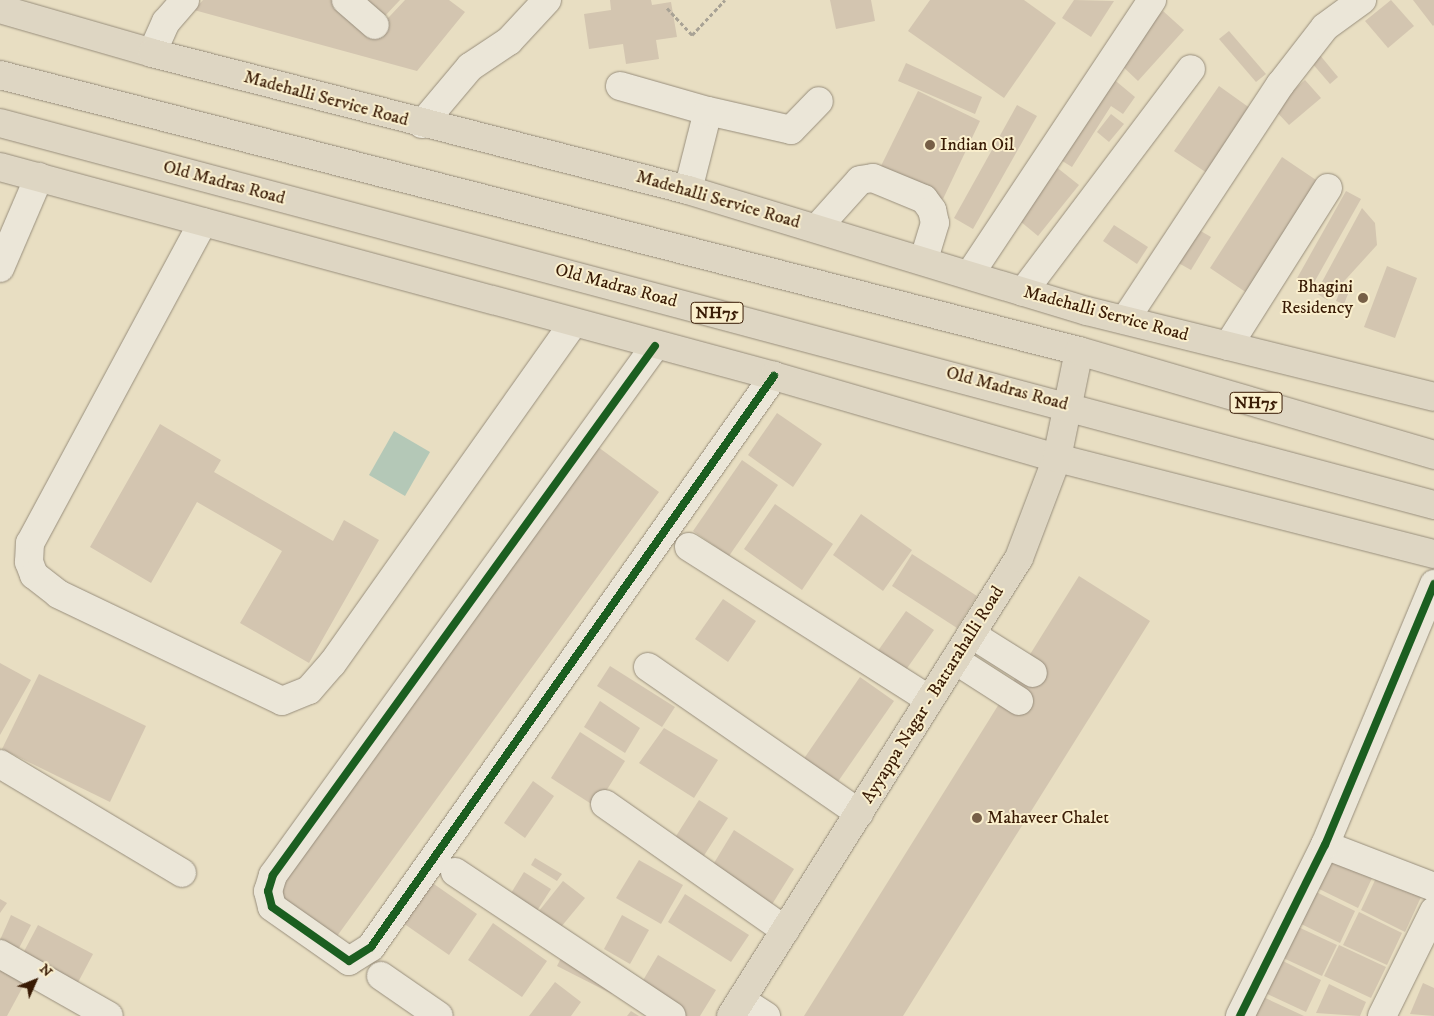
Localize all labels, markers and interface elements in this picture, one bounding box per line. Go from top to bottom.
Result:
street label: Madehalli Service Road [241,67,411,131]
place label: Indian Oil [940,134,1014,156]
marker: Indian Oil [924,139,936,151]
street label: Old Madras Road [161,156,287,210]
street label: Madehalli Service Road [633,166,803,234]
street label: Old Madras Road [553,259,679,313]
place label: Bhagini Residency [1281,277,1353,320]
street label: Madehalli Service Road [1021,282,1191,346]
marker: Bhagini Residency [1357,292,1369,304]
road number: NH75 [690,300,744,326]
street label: Old Madras Road [944,362,1070,416]
road number: NH75 [1228,389,1284,416]
street label: Ayyappa Nagar - Battarahalli Road [857,583,1009,807]
place label: Mahaveer Chalet [987,807,1109,829]
marker: Mahaveer Chalet [971,812,983,824]
north arrow [10,956,60,1006]
text: N [35,960,56,981]

